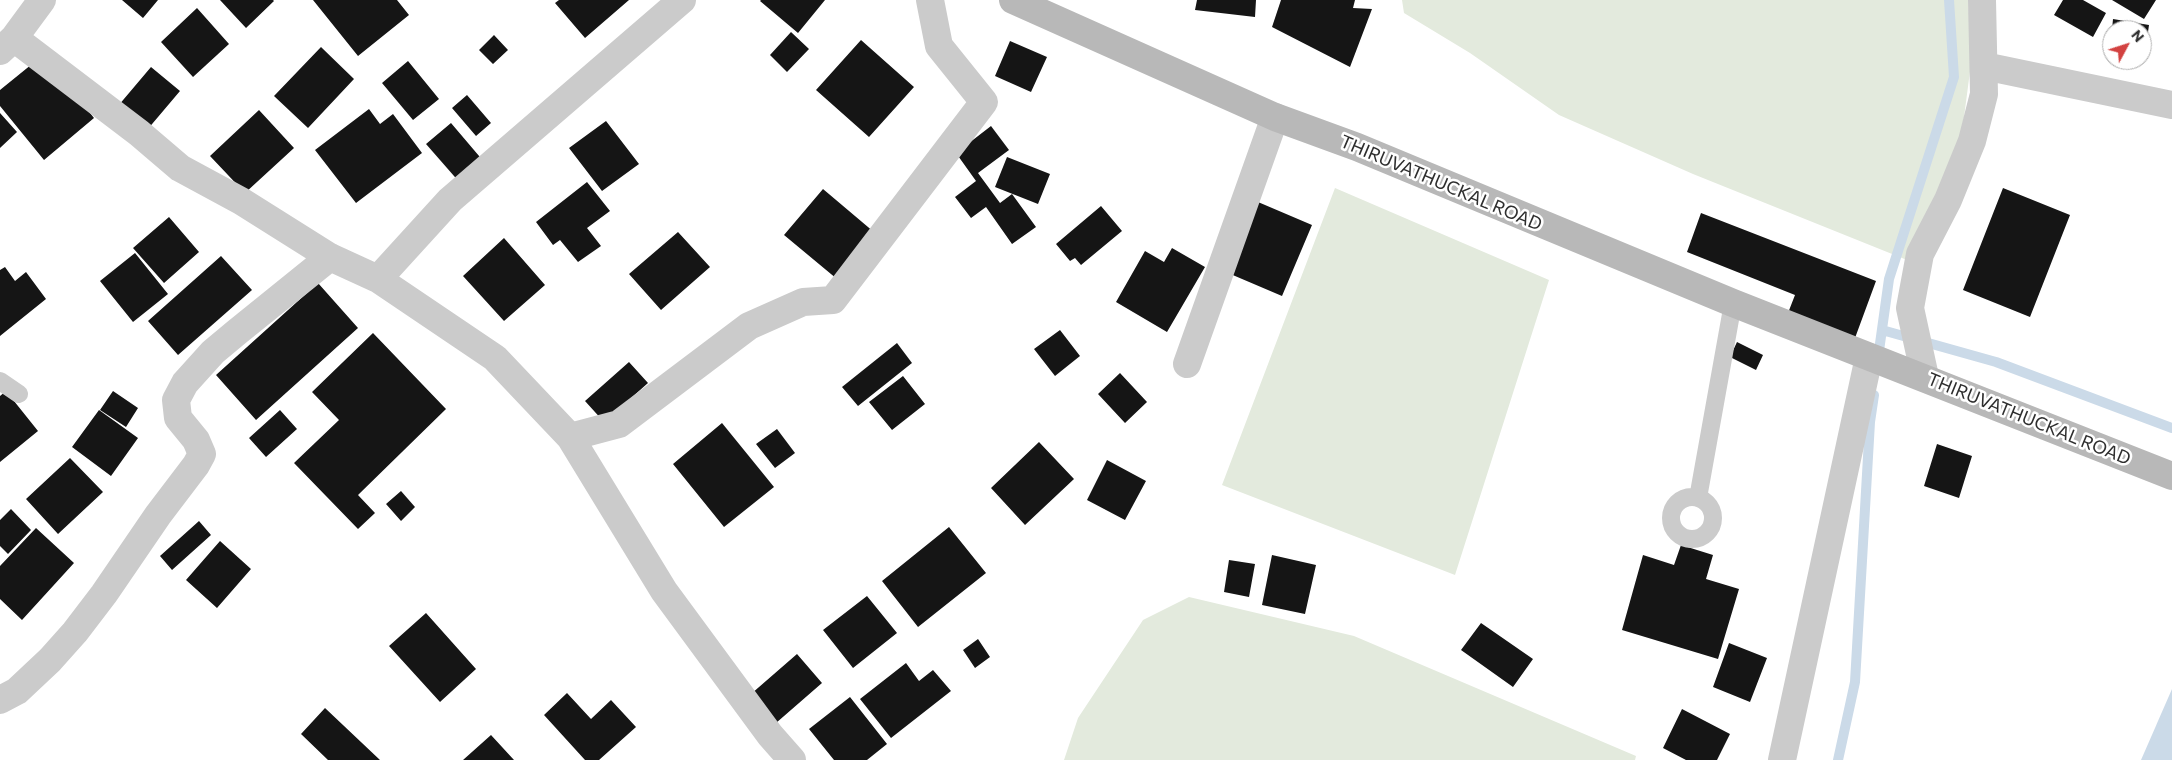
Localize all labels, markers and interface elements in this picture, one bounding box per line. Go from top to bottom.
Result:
north arrow [2102,20,2152,70]
text: N [2128,26,2148,45]
street label: THIRUVATHUCKAL ROAD [1337,131,1545,235]
street label: THIRUVATHUCKAL ROAD [1924,368,2134,470]

